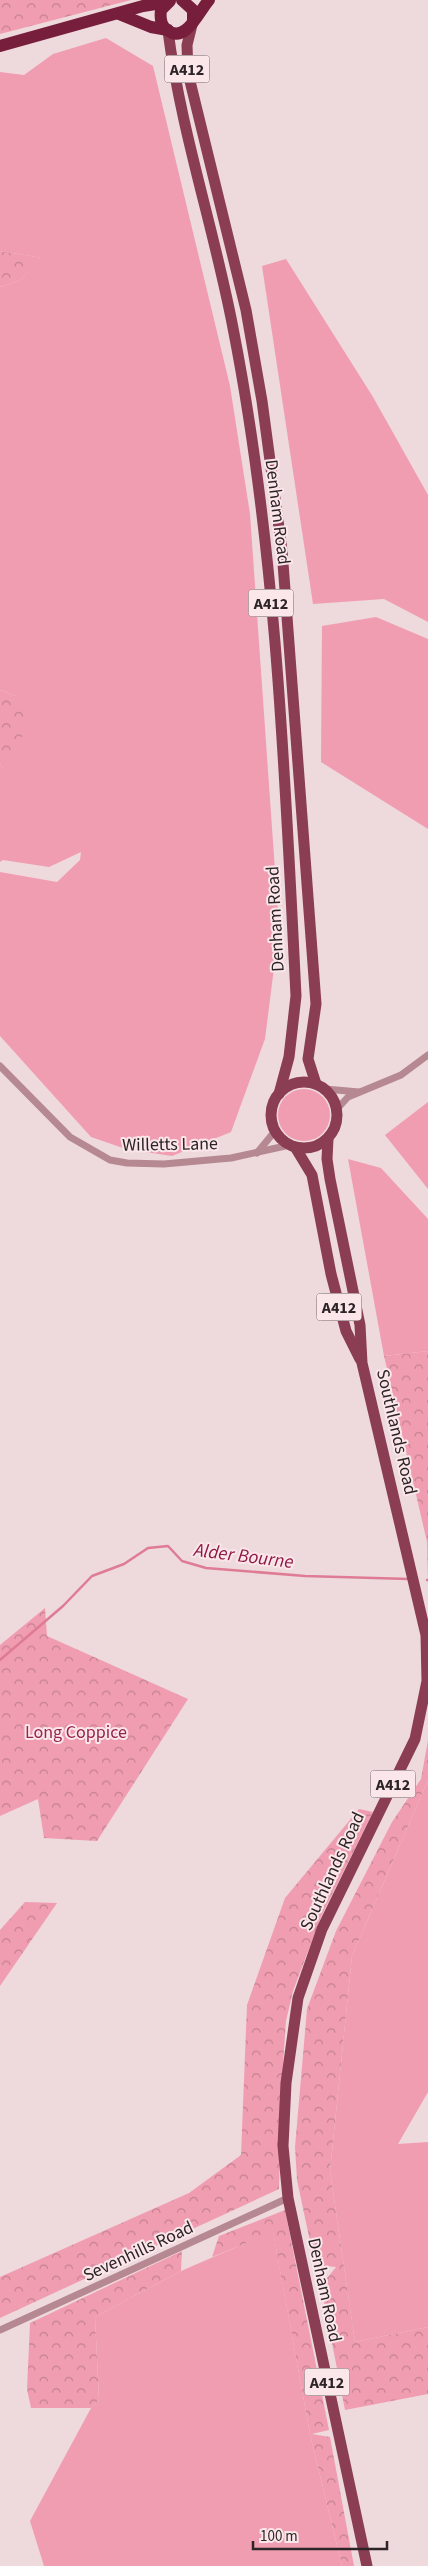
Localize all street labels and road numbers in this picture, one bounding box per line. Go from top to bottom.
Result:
road number: A412 [164,56,210,82]
street label: Denham Road [259,458,296,566]
road number: A412 [248,590,294,616]
street label: Denham Road [260,865,291,972]
street label: Willetts Lane [122,1131,218,1158]
road number: A412 [316,1294,362,1320]
street label: Southlands Road [370,1367,423,1497]
road number: A412 [370,1770,416,1798]
street label: Southlands Road [294,1808,371,1935]
street label: Sevenhills Road [79,2215,197,2288]
street label: Denham Road [301,2236,348,2344]
road number: A412 [304,2368,350,2396]

